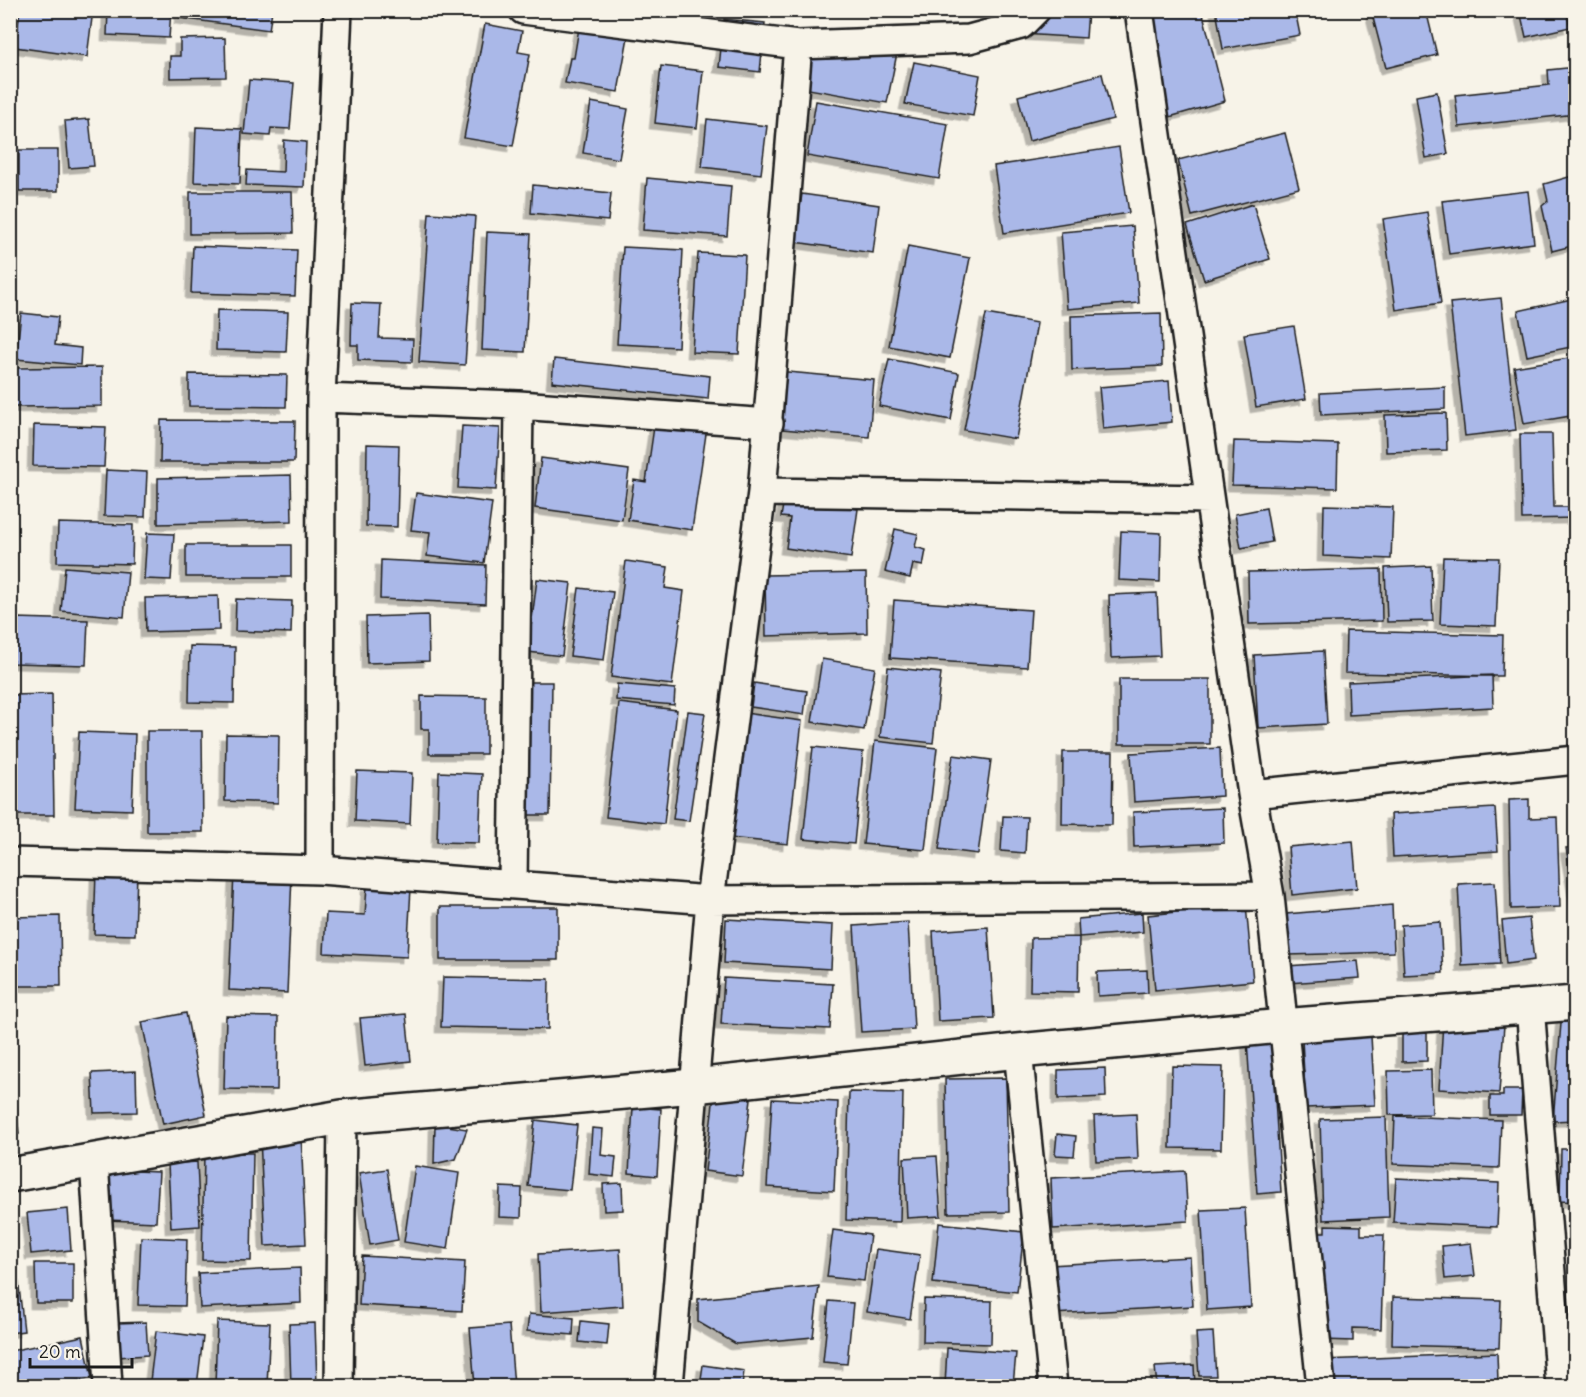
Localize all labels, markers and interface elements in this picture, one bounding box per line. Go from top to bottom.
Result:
scale bar [30,1331,132,1369]
text: 20 m [39,1340,81,1363]

